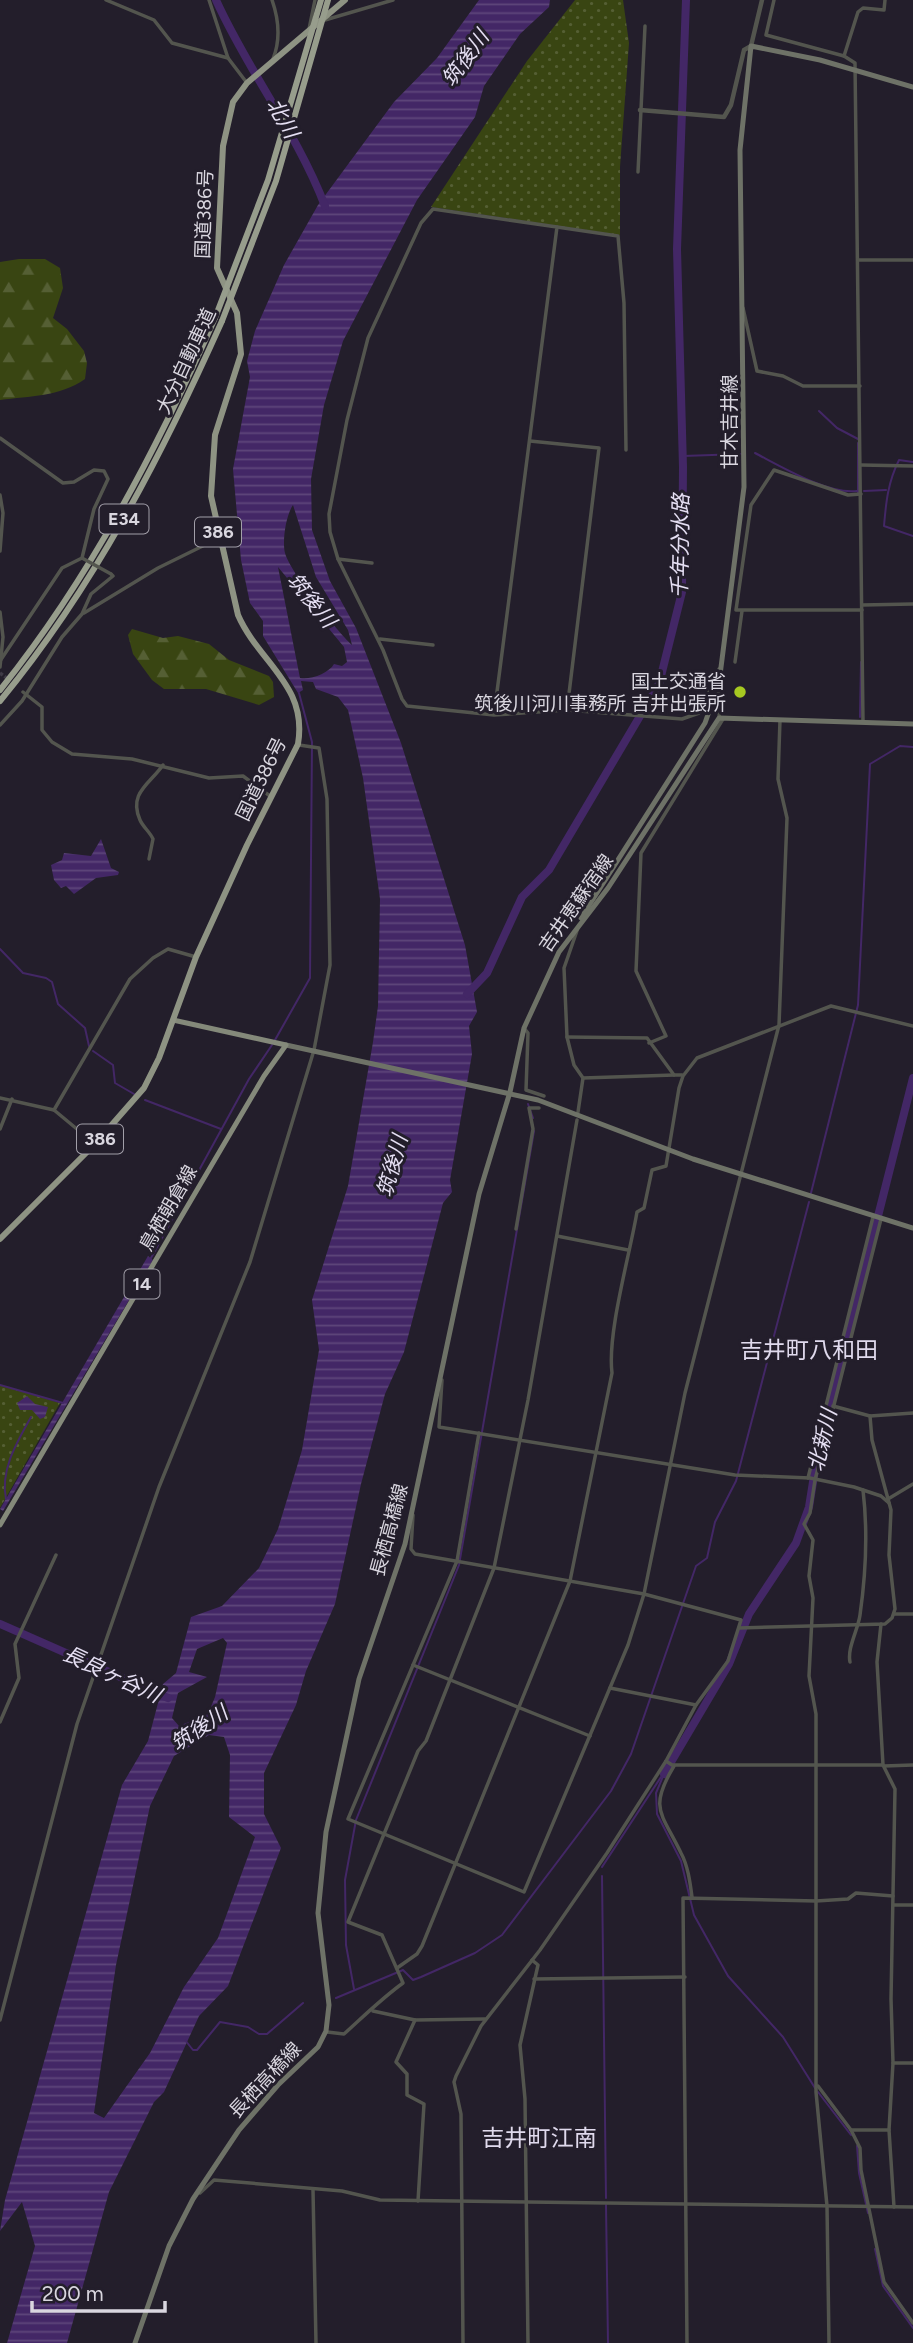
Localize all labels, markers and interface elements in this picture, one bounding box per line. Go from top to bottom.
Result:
water label: 筑後川 [436,24,495,91]
water label: 北川 [262,94,305,144]
street label: 国道386号 [191,169,217,259]
street label: 大分自動車道 [151,304,221,418]
street label: 甘木吉井線 [718,374,741,470]
water label: 千年分水路 [667,491,693,599]
road number: E34 [100,504,148,534]
road number: 386 [195,518,241,546]
water label: 筑後川 [282,568,343,634]
place label: 国土交通省 筑後川河川事務所 吉井出張所 [474,670,726,715]
marker: 国土交通省 筑後川河川事務所 吉井出張所 [732,684,748,700]
street label: 国道386号 [231,734,291,824]
street label: 吉井恵蘇宿線 [534,850,618,956]
road number: 386 [77,1124,123,1154]
water label: 筑後川 [372,1130,413,1200]
street label: 鳥栖朝倉線 [134,1161,202,1255]
road number: 14 [124,1269,160,1298]
district label: 吉井町八和田 [740,1336,878,1364]
water label: 北新川 [803,1405,842,1474]
street label: 長栖高橋線 [366,1481,412,1579]
water label: 長良ヶ谷川 [59,1640,167,1708]
water label: 筑後川 [166,1699,234,1756]
street label: 長栖高橋線 [224,2037,306,2123]
district label: 吉井町江南 [482,2124,597,2152]
scale bar [32,2270,164,2314]
text: 200 m [42,2281,104,2306]

